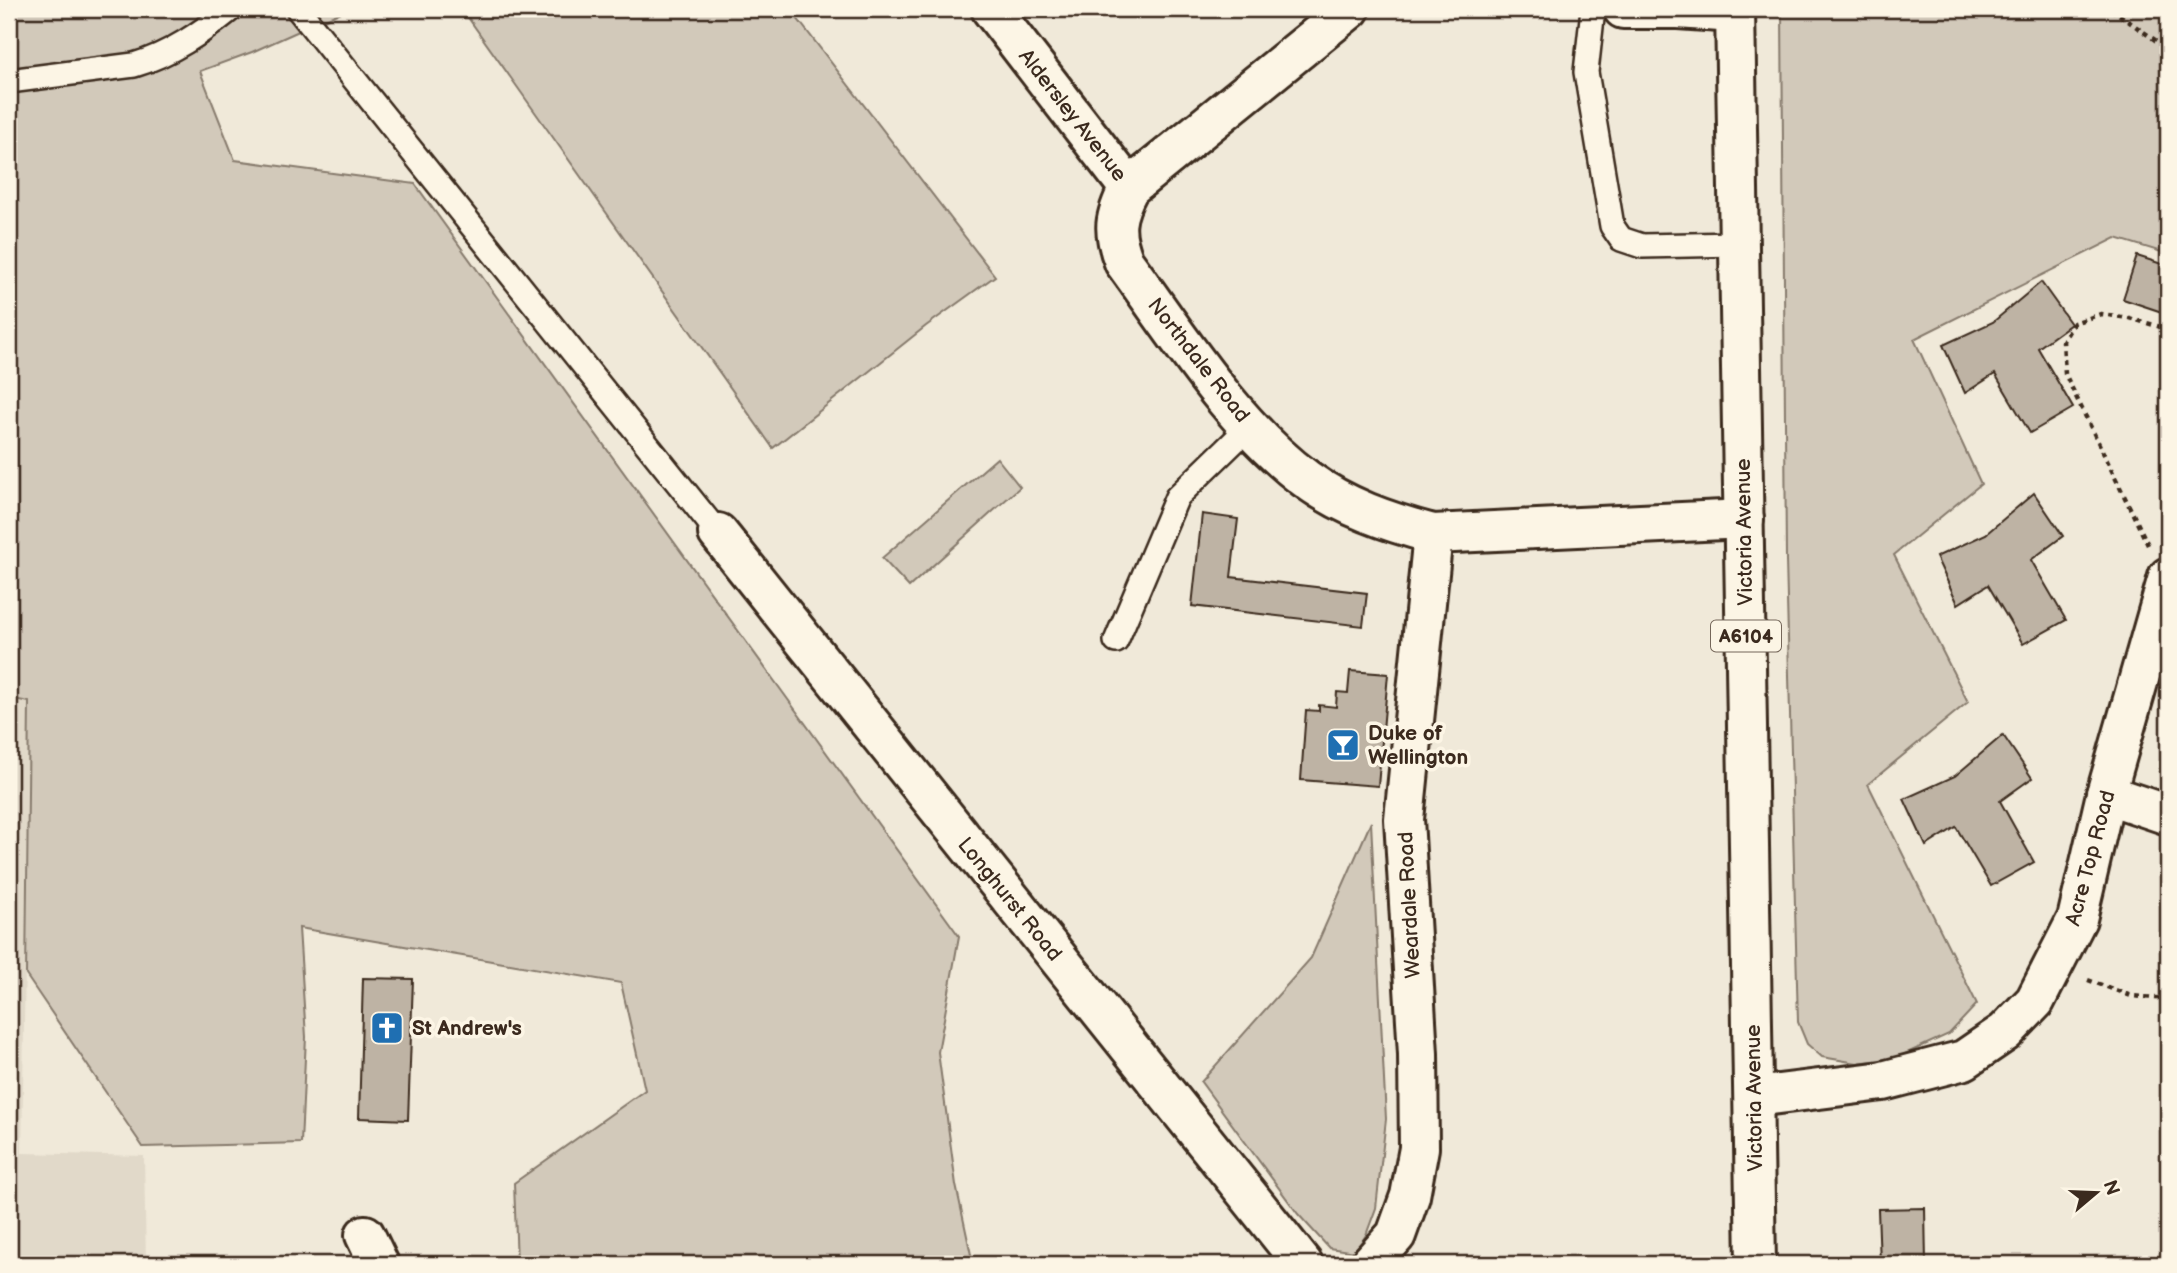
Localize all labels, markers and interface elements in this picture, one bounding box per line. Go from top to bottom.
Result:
street label: Aldersley Avenue [1013,44,1132,186]
street label: Northdale Road [1142,293,1255,427]
street label: Victoria Avenue [1731,458,1758,606]
road number: A6104 [1711,621,1781,652]
place label: Duke of Wellington [1368,721,1468,770]
bar icon: Duke of Wellington [1324,726,1362,764]
street label: Acre Top Road [2060,788,2121,929]
street label: Weardale Road [1393,831,1426,979]
street label: Longhurst Road [952,833,1067,966]
church icon: St Andrew's [368,1009,406,1047]
place label: St Andrew's [412,1016,522,1041]
street label: Victoria Avenue [1741,1024,1768,1172]
north arrow [2062,1158,2132,1228]
text: N [2097,1177,2124,1198]

